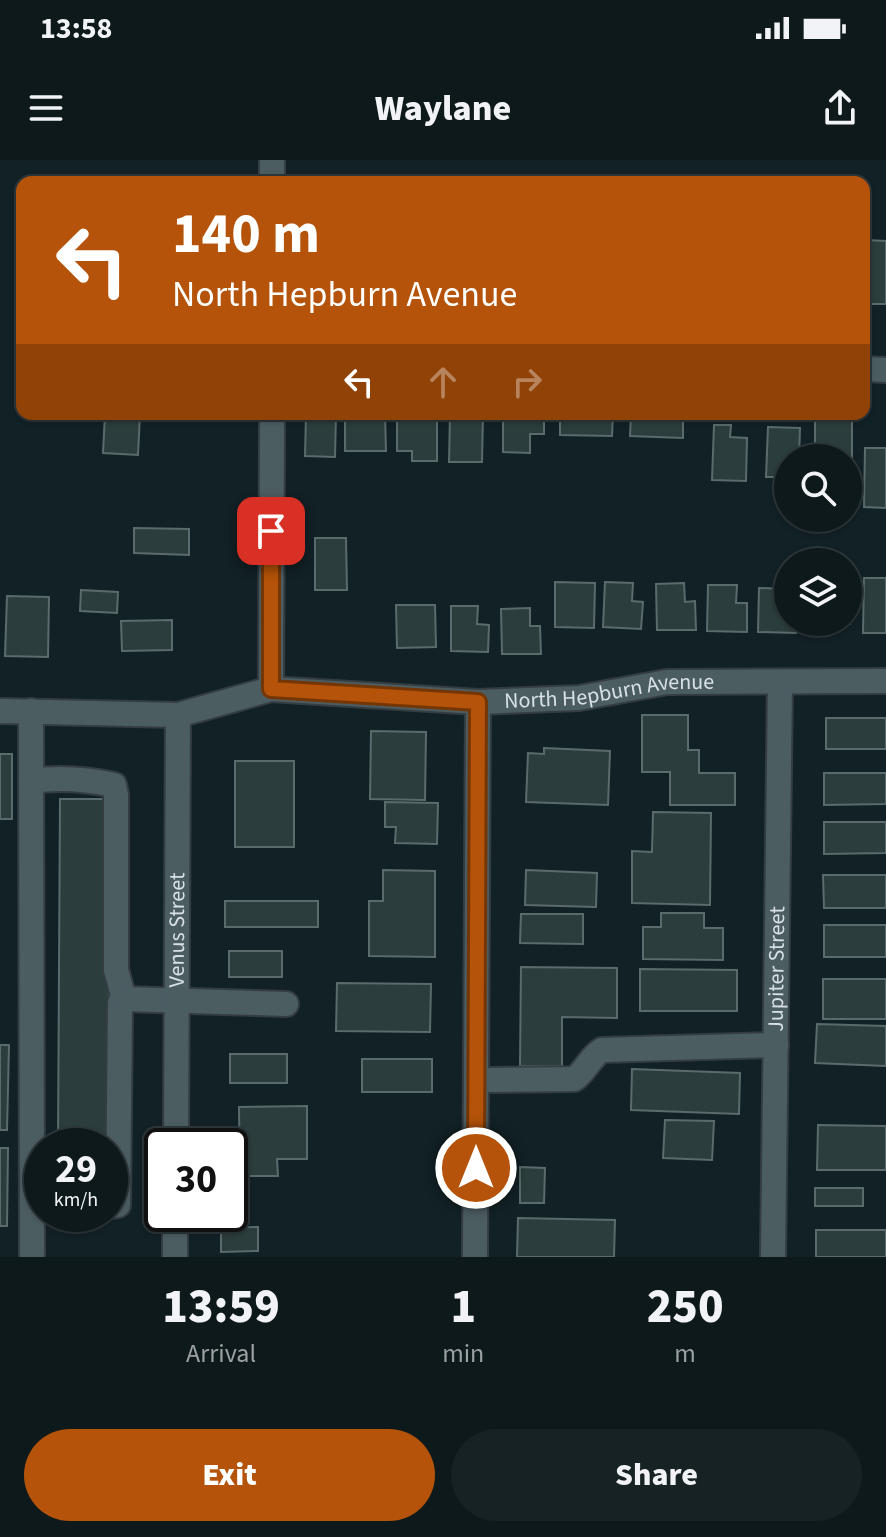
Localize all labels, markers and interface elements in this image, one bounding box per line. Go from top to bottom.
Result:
text: 13:58 [40,7,112,50]
text: Waylane [375,83,511,134]
icon: menu [24,86,68,130]
icon: share [818,86,862,130]
text: 140 m [172,195,320,274]
icon: left [40,208,144,312]
text: North Hepburn Avenue [172,269,517,320]
icon: left [337,360,381,404]
icon: ahead [421,360,465,404]
icon: right [505,360,549,404]
map controls [774,444,862,636]
button: search [774,444,862,532]
pin [237,497,305,565]
icon: arrive [249,509,293,553]
button: layers [774,548,862,636]
street label: North Hepburn Avenue [504,666,714,717]
street label: Venus Street [161,872,193,987]
street label: Jupiter Street [760,906,793,1032]
position arrow [434,1126,518,1210]
speed limit sign: 30 [144,1128,248,1232]
text: 29 [55,1141,97,1198]
text: km/h [54,1186,98,1214]
text: 13:59 [162,1273,280,1341]
text: 1 [450,1273,476,1341]
text: 250 [647,1273,724,1341]
text: Arrival [186,1335,256,1372]
text: min [442,1335,484,1372]
text: m [674,1335,696,1372]
button: Exit [24,1429,435,1521]
button: Share [451,1429,862,1521]

